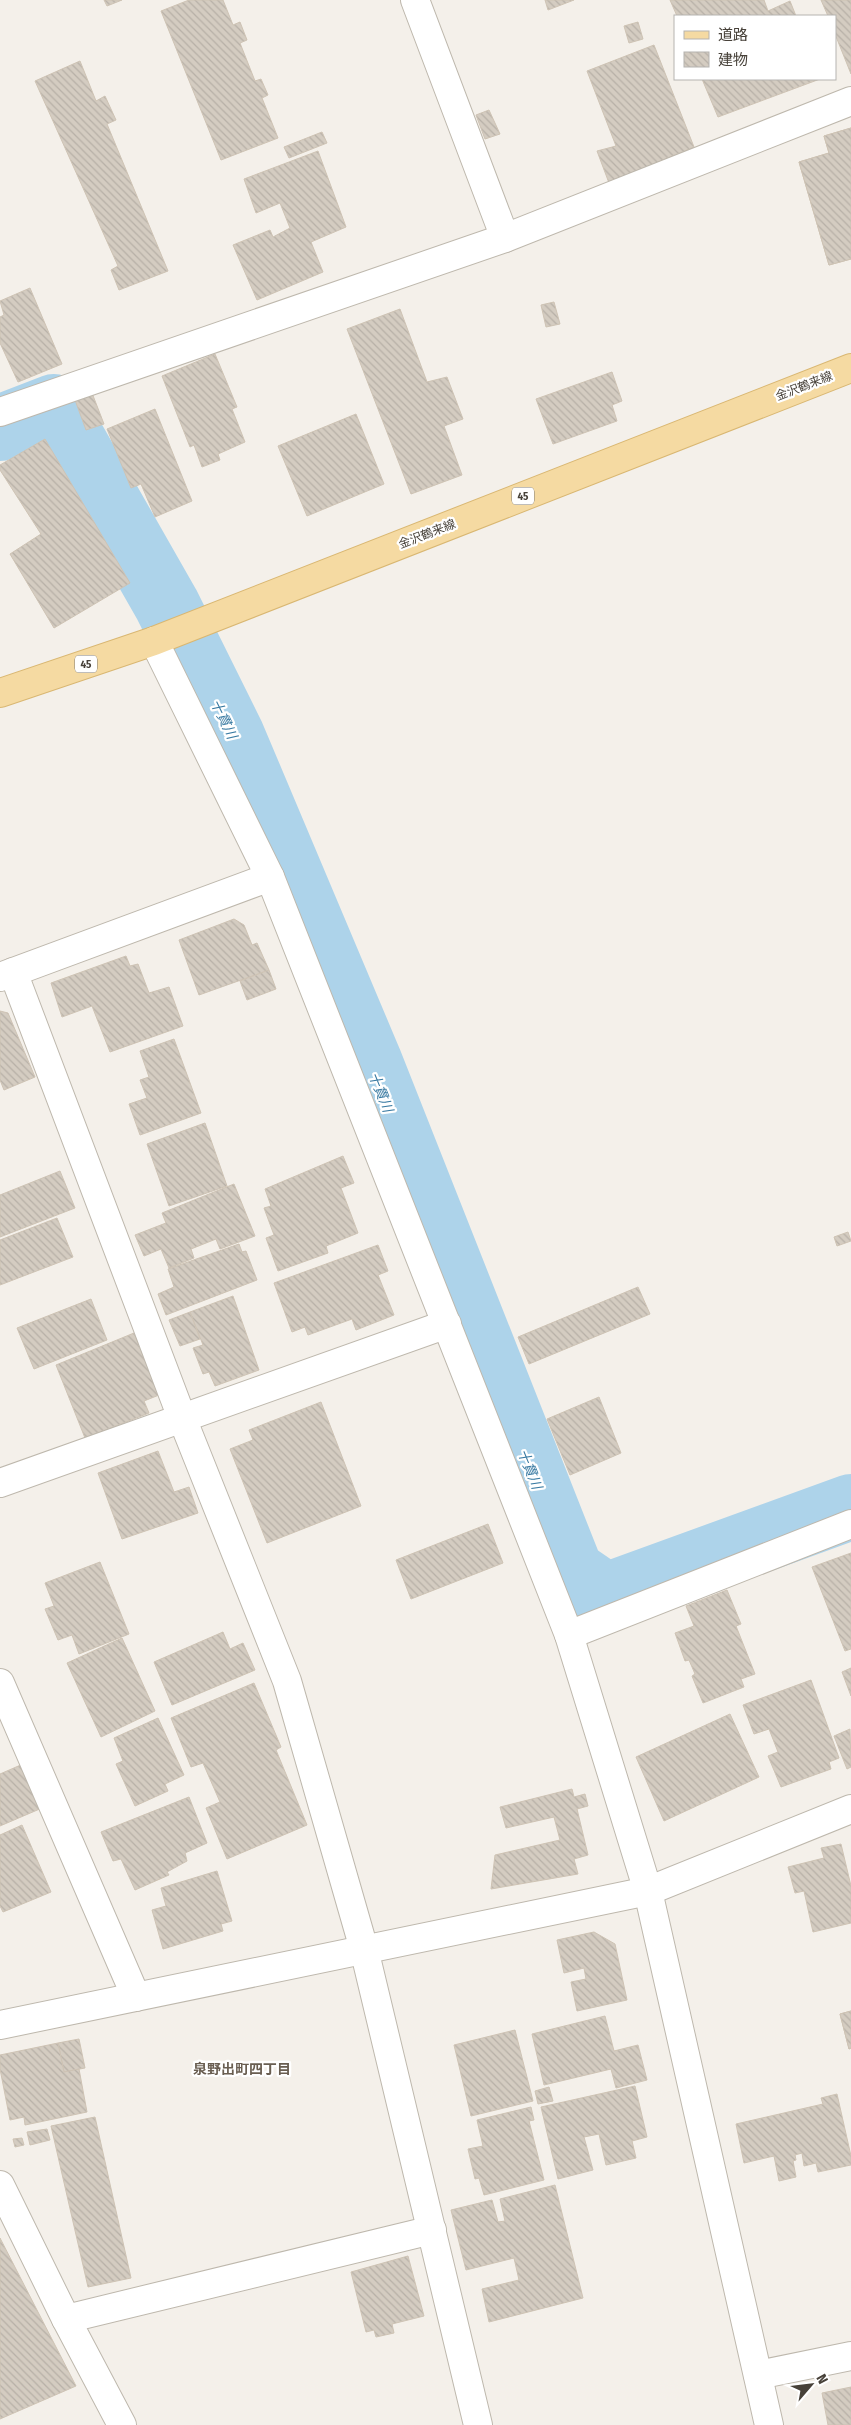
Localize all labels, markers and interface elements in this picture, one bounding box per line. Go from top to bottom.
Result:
legend [674,15,836,80]
text: 道路 [718,26,748,44]
text: 建物 [718,51,748,69]
street label: 金沢鶴来線 [773,369,835,403]
road number: 45 [512,488,534,504]
street label: 金沢鶴来線 [396,517,458,551]
road number: 45 [75,656,97,672]
water label: 十貫川 [207,697,241,744]
water label: 十貫川 [365,1070,397,1117]
water label: 十貫川 [514,1447,546,1494]
district label: 泉野出町四丁目 [193,2061,291,2078]
north arrow [786,2360,836,2410]
text: N [813,2371,832,2387]

